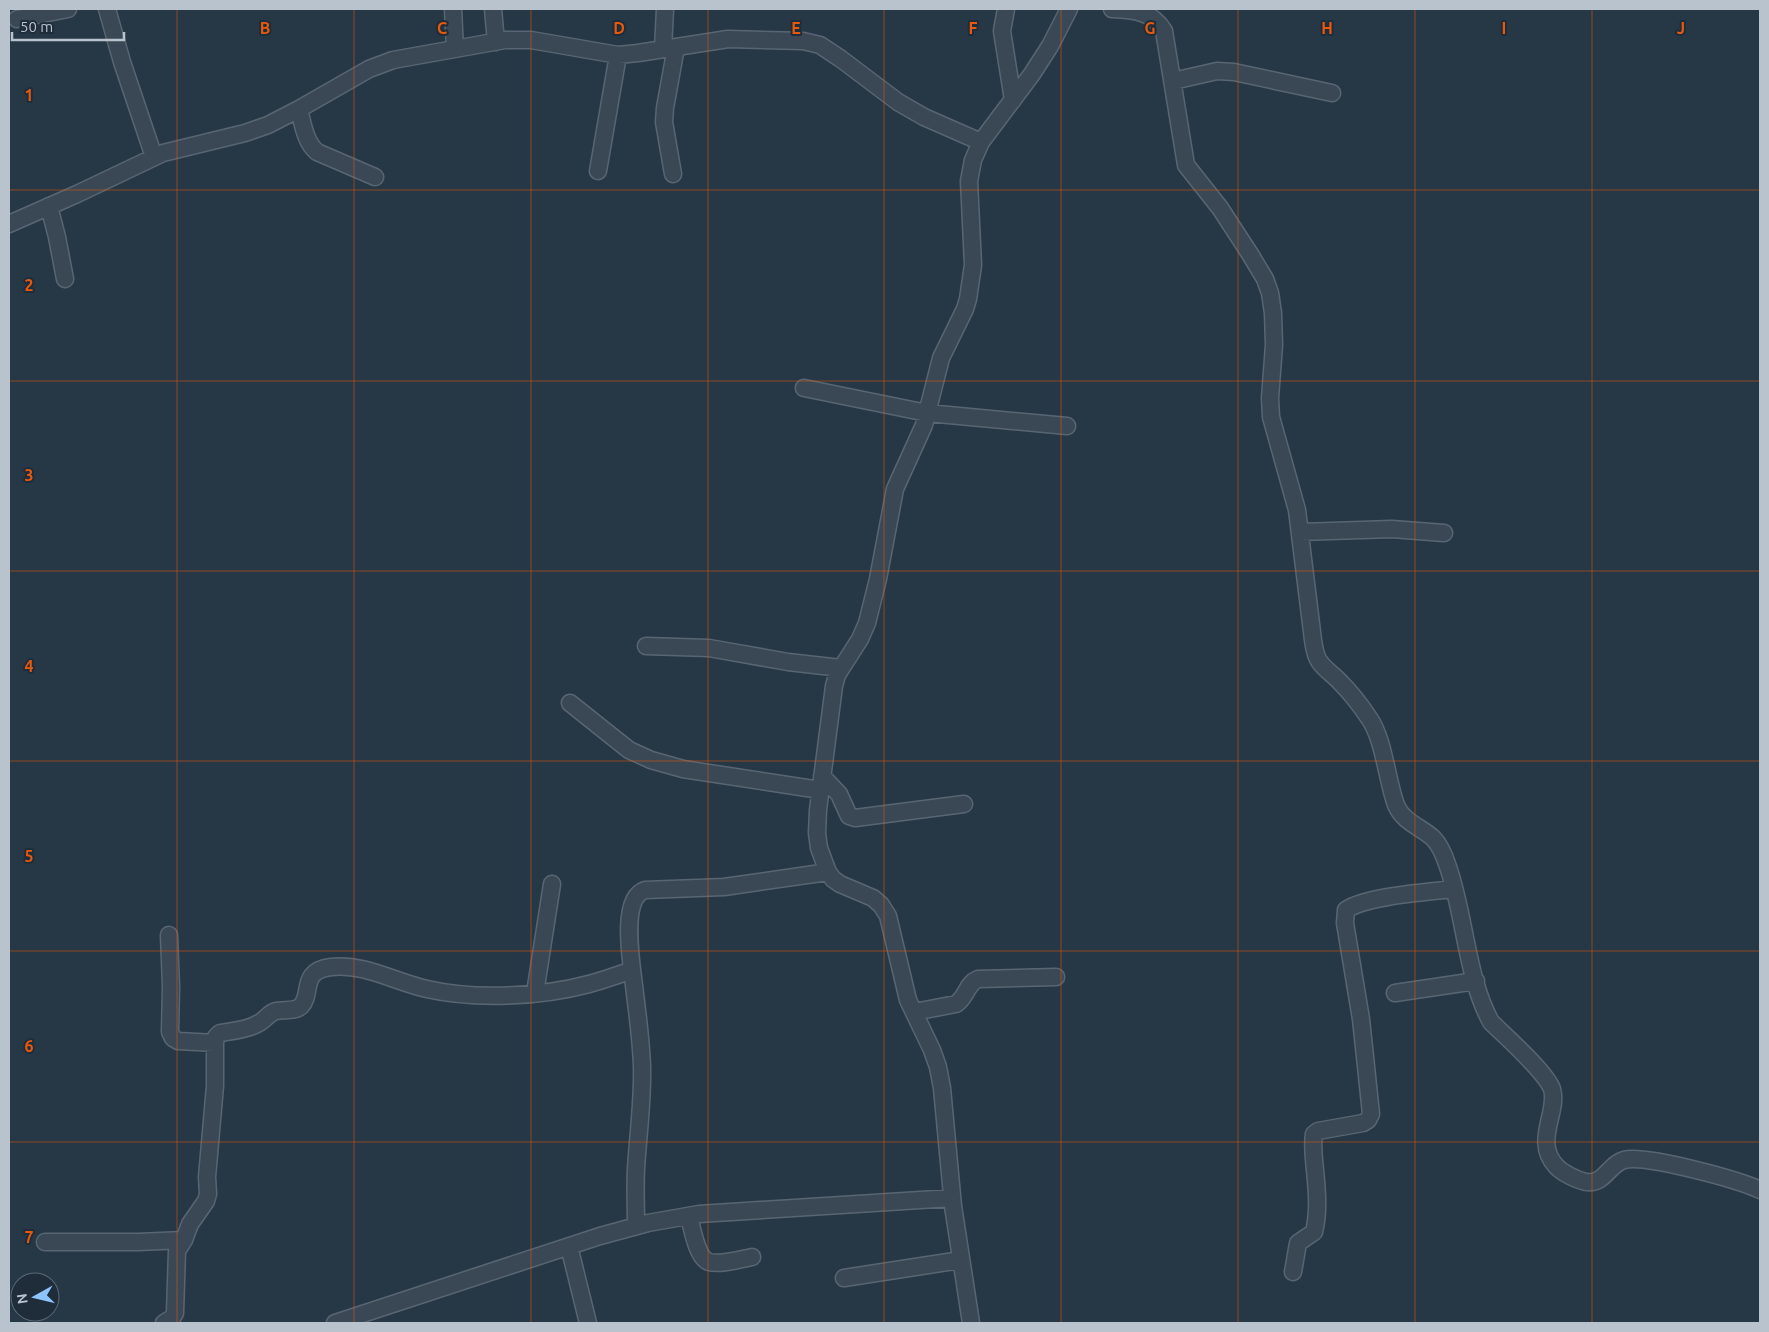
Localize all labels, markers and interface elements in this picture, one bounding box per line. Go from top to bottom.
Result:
scale bar [12,10,125,42]
text: 50 m [20,18,53,35]
text: B [260,19,270,37]
text: C [437,19,447,37]
text: D [613,19,625,37]
text: E [791,19,801,37]
text: F [969,19,978,37]
text: G [1144,19,1156,37]
text: H [1321,19,1333,37]
text: I [1502,19,1506,37]
text: J [1677,19,1685,37]
text: 1 [24,86,34,104]
text: 2 [24,276,34,294]
text: 3 [24,466,34,484]
text: 4 [24,657,34,675]
text: 5 [24,847,34,865]
text: 6 [24,1037,34,1055]
text: 7 [24,1228,34,1246]
north arrow [10,1272,60,1322]
text: N [13,1293,31,1305]

